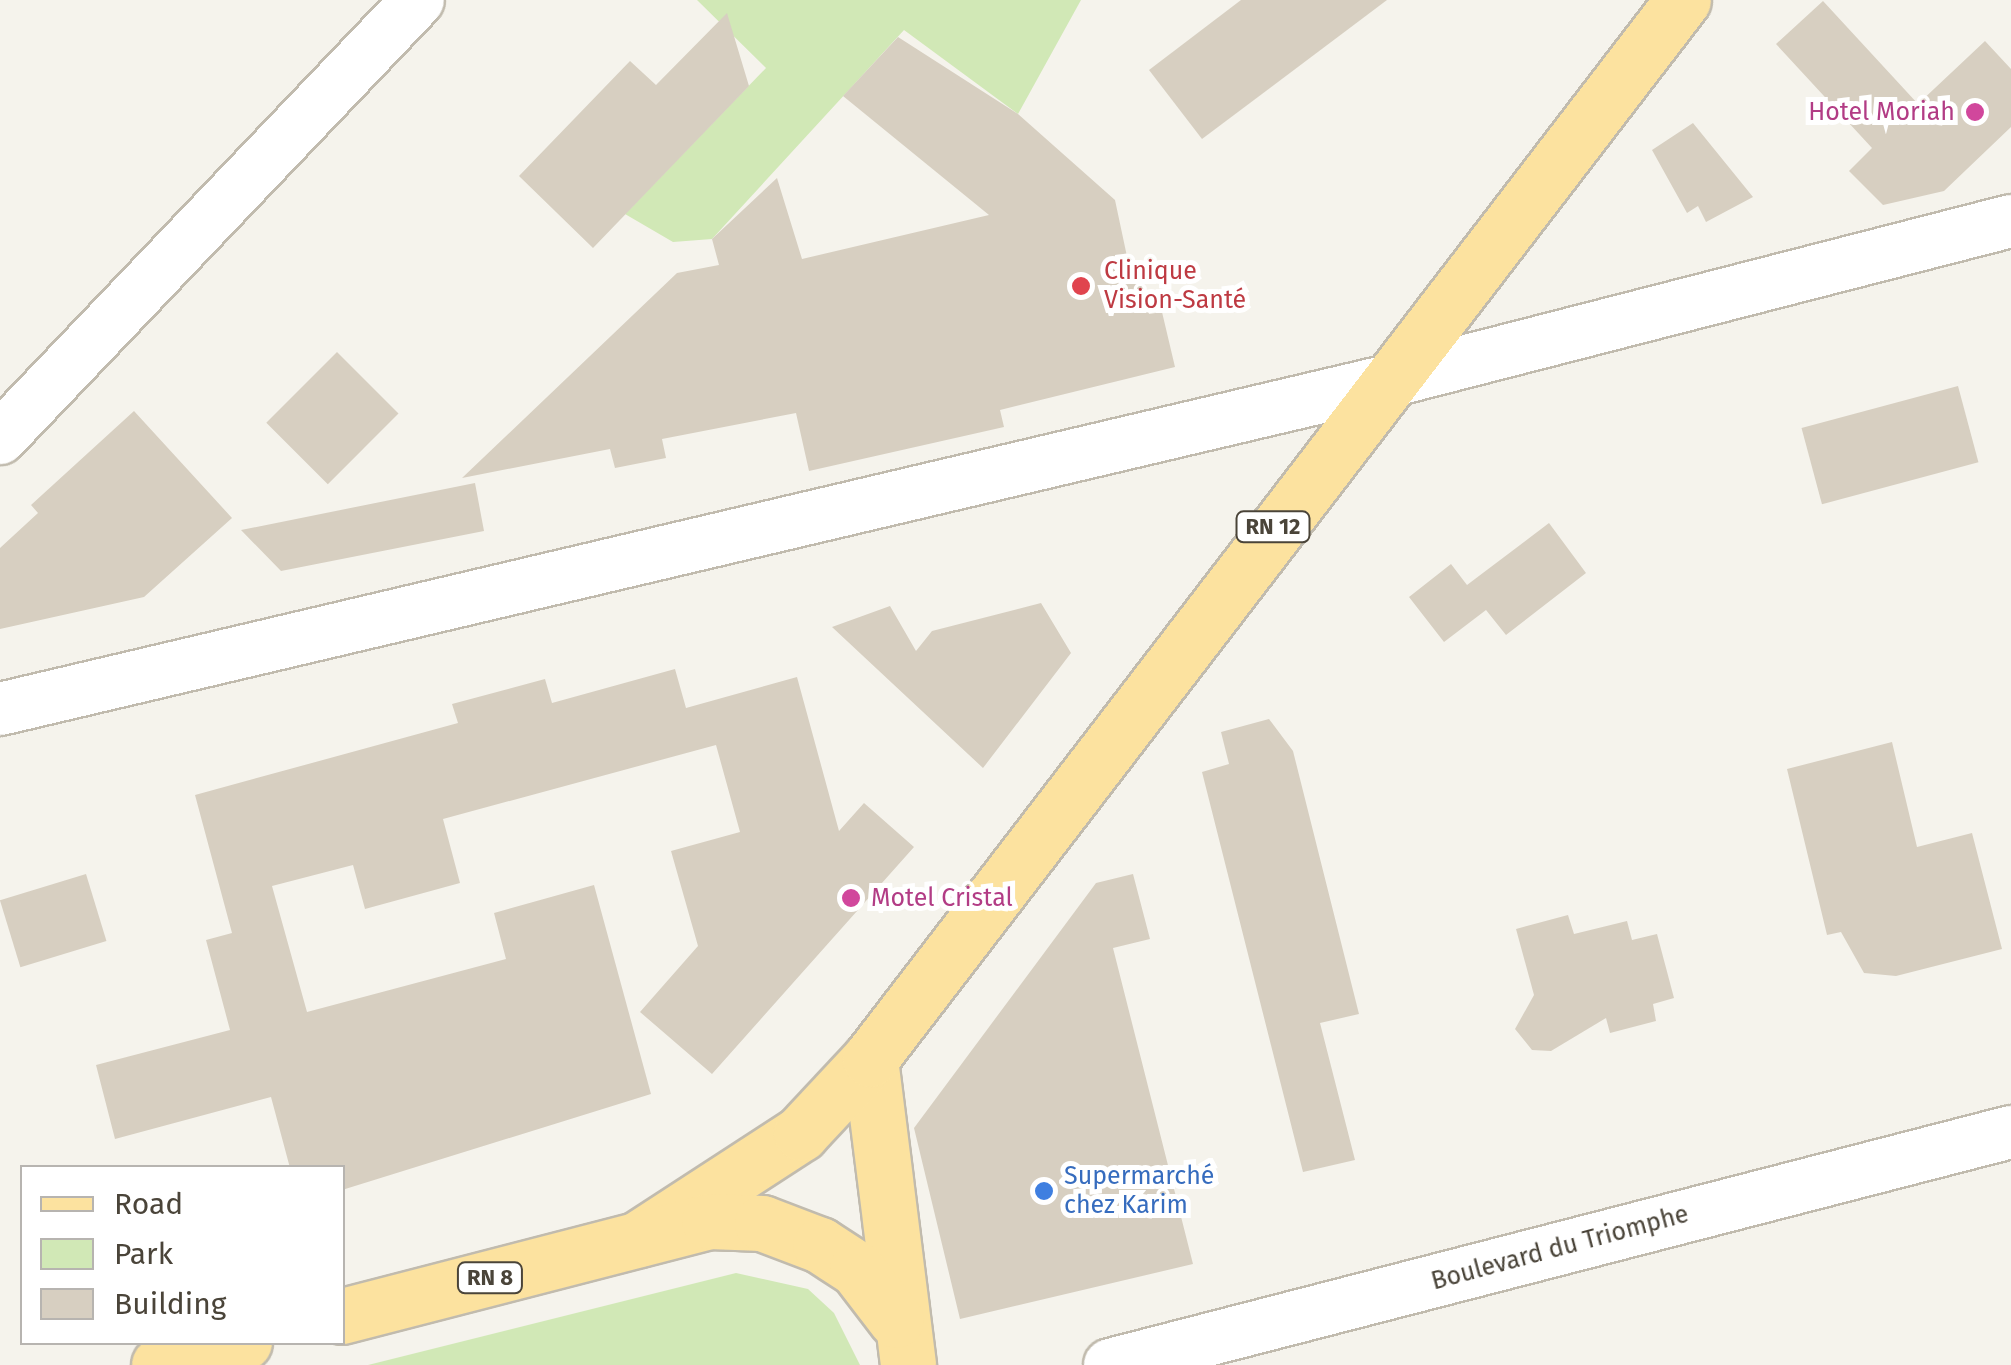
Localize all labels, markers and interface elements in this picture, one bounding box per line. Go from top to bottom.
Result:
place label: Hotel Moriah [1808,97,1955,127]
marker: Hotel Moriah [1964,101,1986,123]
place label: Clinique Vision-Santé [1104,257,1246,316]
marker: Clinique Vision-Santé [1068,273,1094,299]
road number: RN 12 [1236,510,1310,544]
place label: Motel Cristal [871,883,1013,913]
marker: Motel Cristal [840,887,862,909]
place label: Supermarché chez Karim [1064,1162,1214,1221]
legend [20,1165,345,1345]
marker: Supermarché chez Karim [1033,1180,1055,1202]
text: Road [114,1186,183,1222]
street label: Boulevard du Triomphe [1428,1199,1692,1297]
text: Park [114,1236,173,1272]
road number: RN 8 [455,1261,525,1295]
text: Building [114,1286,226,1322]

